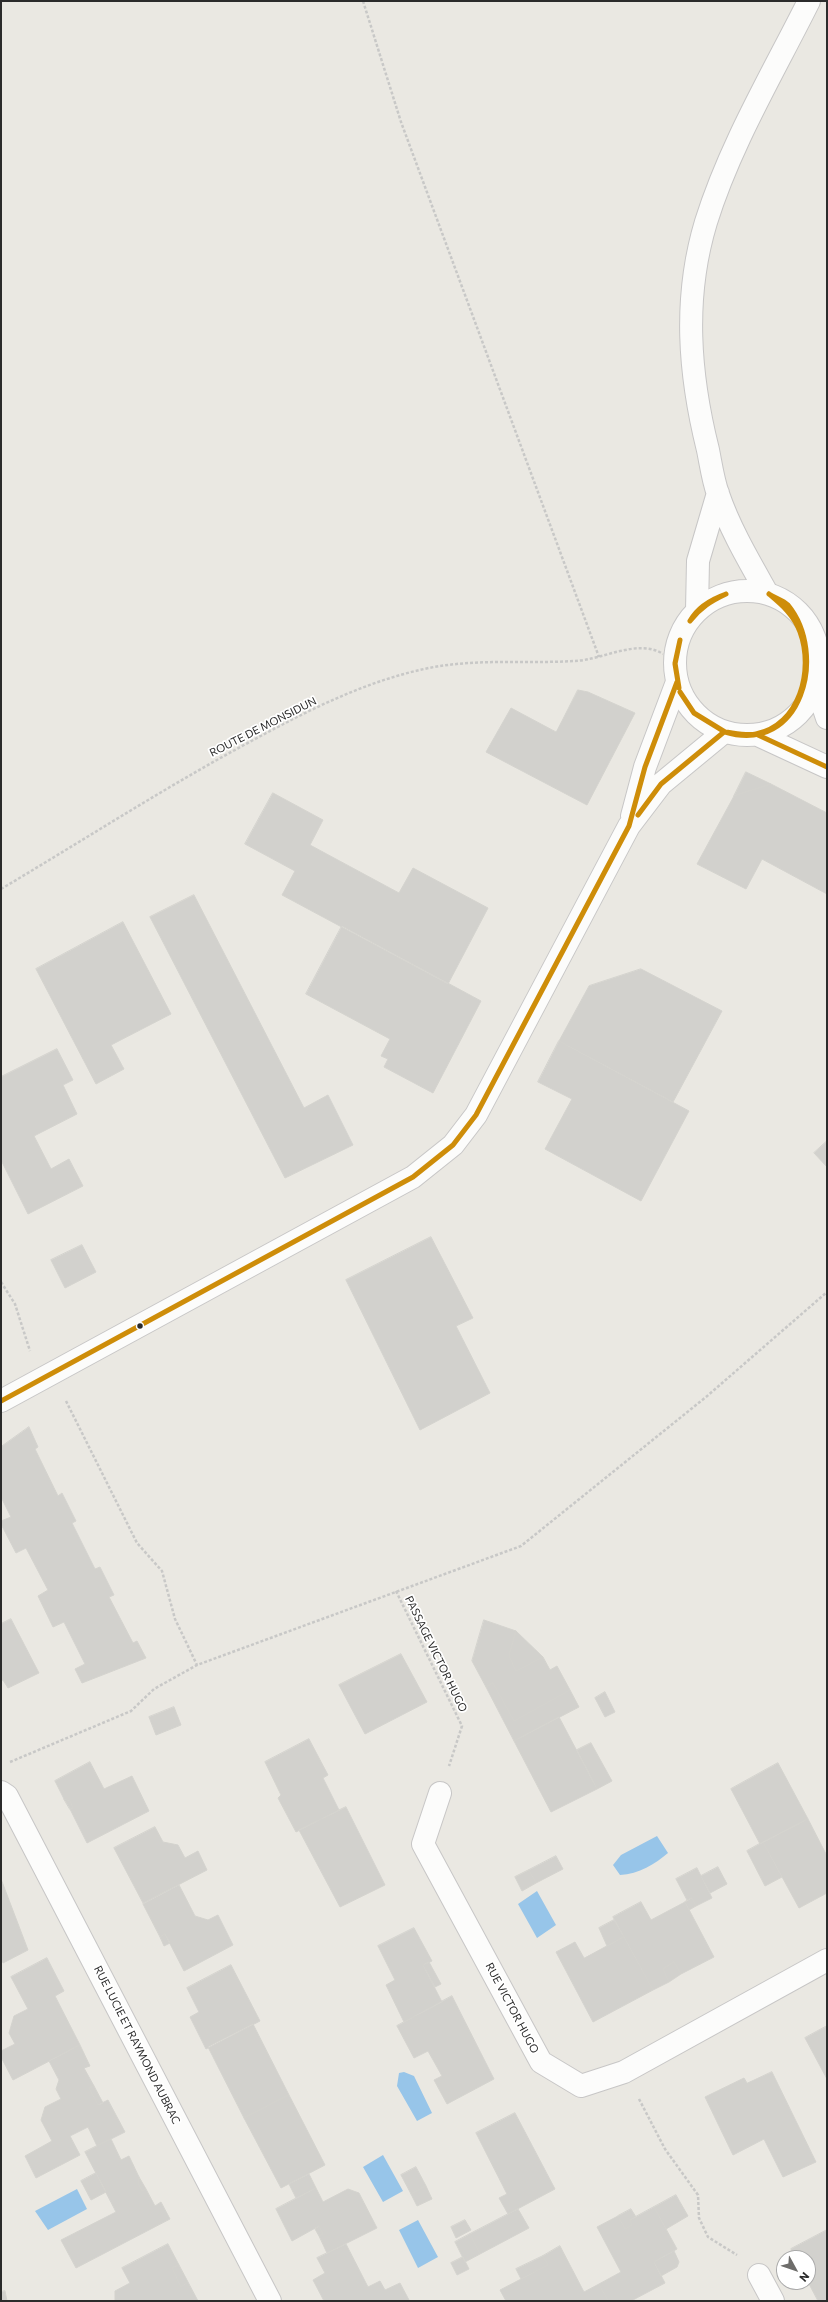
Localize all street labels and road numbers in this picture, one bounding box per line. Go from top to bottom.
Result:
street label: ROUTE DE MONSIDUN [207,694,319,760]
street label: PASSAGE VICTOR HUGO [402,1594,470,1714]
street label: RUE VICTOR HUGO [483,1961,541,2055]
street label: RUE LUCIE ET RAYMOND AUBRAC [91,1964,183,2126]

